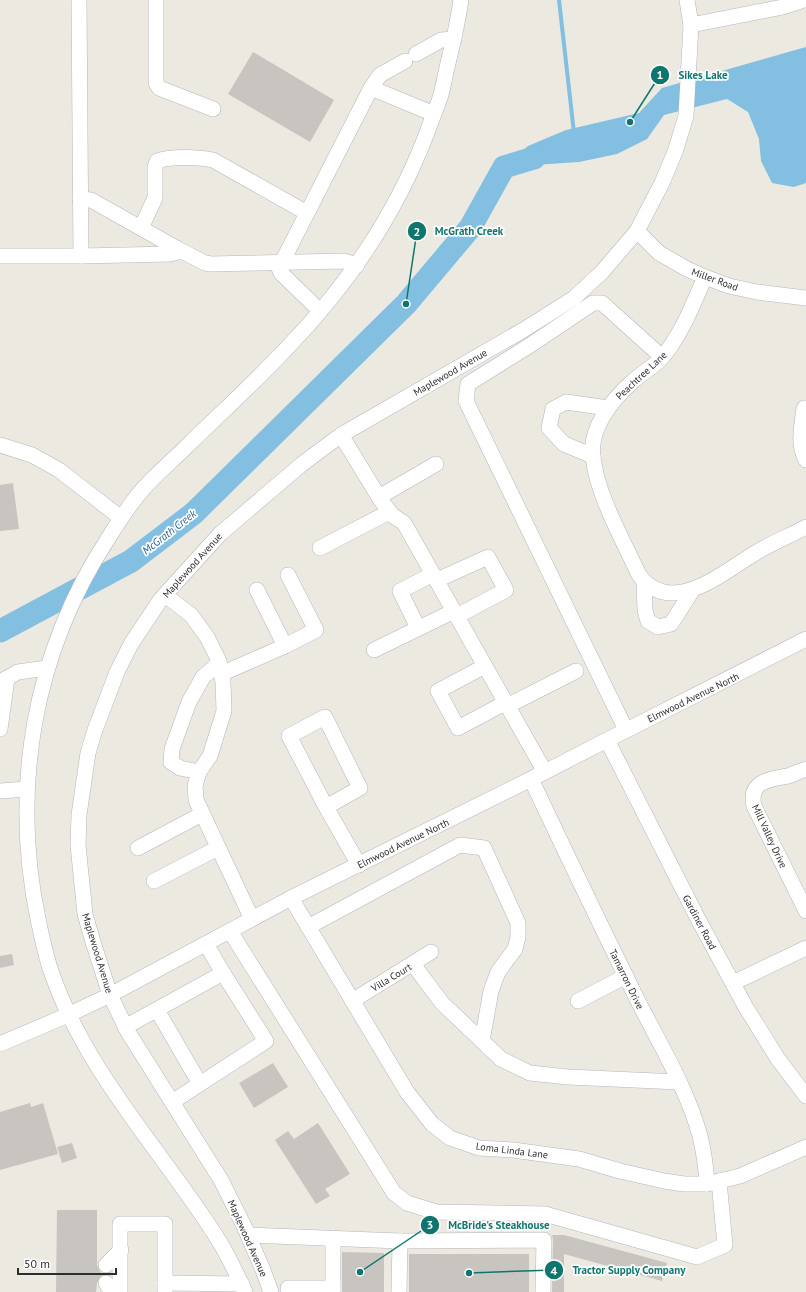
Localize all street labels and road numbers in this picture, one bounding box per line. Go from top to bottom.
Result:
street label: Miller Road [690,265,740,294]
street label: Maplewood Avenue [411,346,489,399]
street label: Peachtree Lane [613,348,670,402]
street label: Maplewood Avenue [160,530,225,601]
street label: Elmwood Avenue North [645,670,741,725]
street label: Mill Valley Drive [749,802,790,870]
street label: Elmwood Avenue North [355,816,451,871]
street label: Gardiner Road [680,893,719,952]
street label: Maplewood Avenue [79,912,116,995]
street label: Tamarron Drive [606,947,647,1011]
street label: Villa Court [368,960,414,995]
street label: Loma Linda Lane [475,1140,549,1161]
street label: Maplewood Avenue [225,1198,270,1279]

